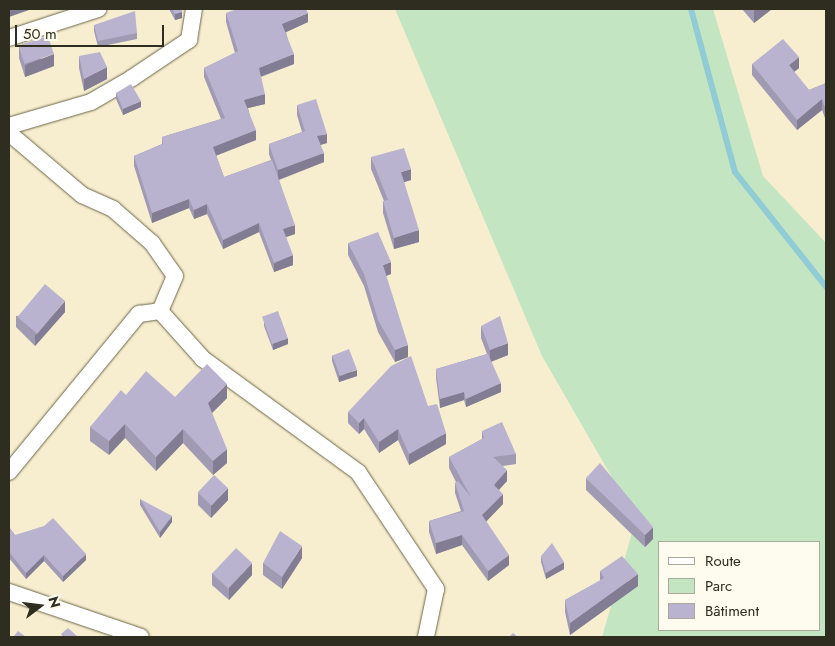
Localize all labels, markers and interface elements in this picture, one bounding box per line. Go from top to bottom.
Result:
scale bar [18,15,166,47]
text: 50 m [23,23,57,45]
legend [658,541,820,631]
text: Route [705,550,741,572]
text: Parc [705,575,732,597]
north arrow [15,581,65,631]
text: N [43,594,66,610]
text: Bâtiment [705,600,759,622]

